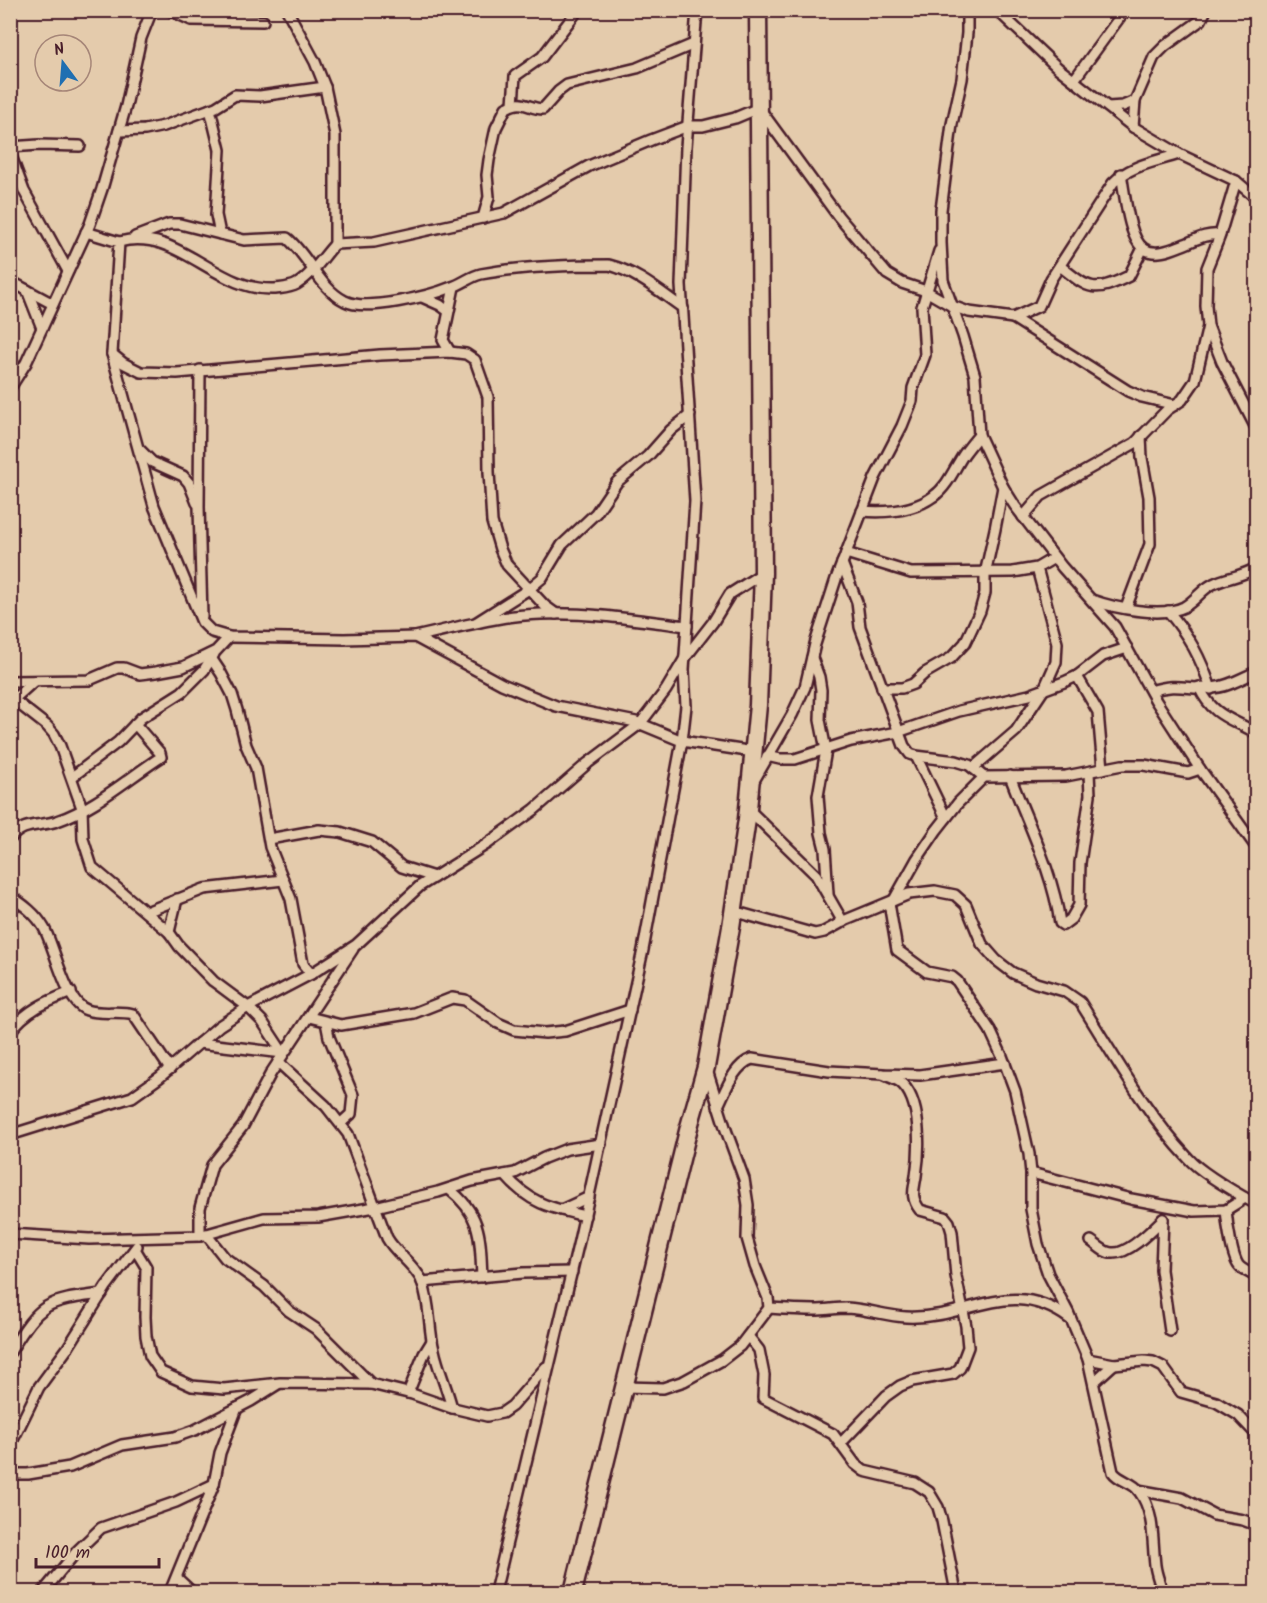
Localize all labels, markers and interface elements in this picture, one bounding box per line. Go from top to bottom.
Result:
north arrow [33,33,93,93]
text: N [51,37,68,63]
scale bar [36,1531,159,1569]
text: 100 m [45,1539,90,1568]

